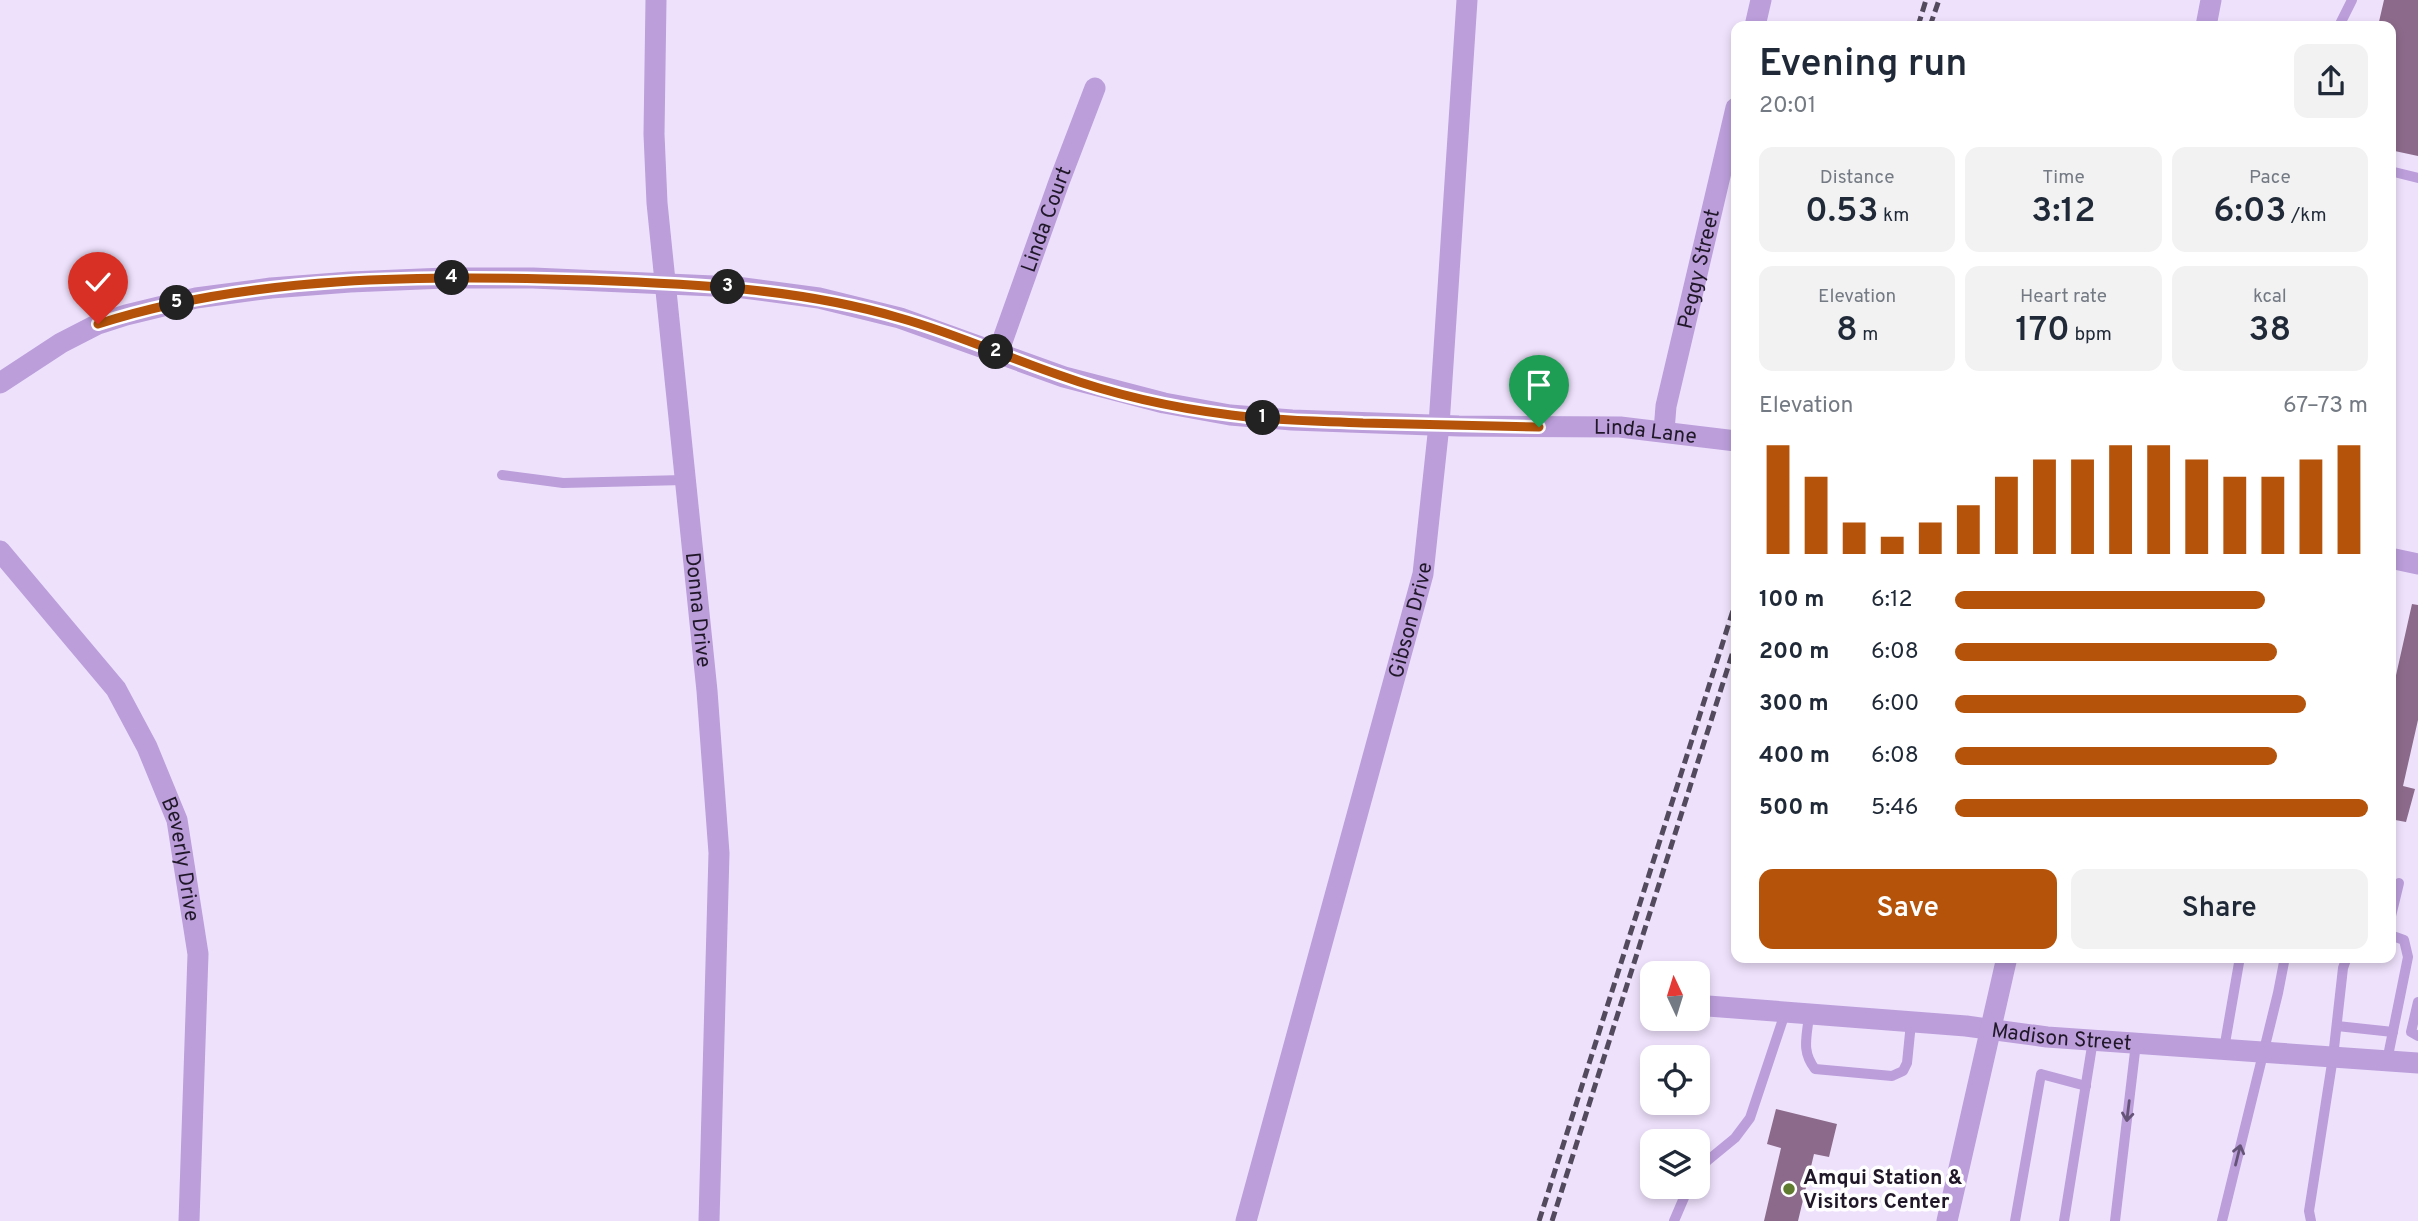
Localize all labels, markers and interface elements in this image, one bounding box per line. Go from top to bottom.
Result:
text: Evening run [1759,41,1967,90]
button: share [2294,44,2368,118]
text: 20:01 [1759,92,1816,121]
street label: Linda Court [1016,163,1079,277]
text: Distance [1820,166,1894,190]
text: Time [2042,166,2085,190]
text: Pace [2249,166,2291,190]
text: 0.53 [1805,190,1879,234]
text: 3:12 [2031,190,2096,234]
text: 6:03 [2213,190,2287,234]
text: km [1879,204,1909,228]
text: /km [2287,204,2327,228]
street label: Peggy Street [1673,206,1727,332]
pin [68,252,128,324]
pin: 4 [434,260,470,296]
icon: check [79,263,117,301]
text: 4 [445,265,458,289]
pin: 3 [710,270,746,304]
text: 3 [722,274,733,298]
text: Elevation [1818,285,1896,309]
text: Heart rate [2020,285,2107,309]
text: kcal [2253,285,2287,309]
pin: 5 [160,286,194,320]
text: 5 [171,290,182,314]
text: 8 [1836,309,1858,353]
text: 170 [2015,309,2070,353]
text: 38 [2248,309,2291,353]
text: m [1858,323,1878,347]
text: bpm [2070,323,2112,347]
pin: 2 [978,334,1014,370]
text: 2 [990,339,1001,363]
pin [1509,355,1569,427]
icon: arrive [1520,366,1558,404]
text: Elevation [1759,392,1854,421]
text: 67–73 m [2283,392,2368,421]
pin: 1 [1246,400,1280,436]
text: 1 [1259,405,1266,429]
street label: Linda Lane [1594,415,1698,451]
street label: Donna Drive [678,551,717,669]
street label: Gibson Drive [1383,561,1439,682]
text: 100 m [1759,586,1824,615]
text: 6:12 [1871,586,1913,615]
text: 200 m [1759,638,1829,667]
text: 6:08 [1871,638,1919,667]
text: 300 m [1759,690,1829,719]
text: 6:00 [1871,690,1919,719]
text: 400 m [1759,742,1830,771]
text: 6:08 [1871,742,1919,771]
street label: Beverly Drive [154,793,205,923]
text: 500 m [1759,794,1829,823]
text: 5:46 [1871,794,1918,823]
button: Save [1759,869,2057,949]
button: Share [2071,869,2368,949]
north arrow [1640,961,1710,1031]
map controls [1640,961,1710,1199]
street label: Madison Street [1990,1018,2132,1058]
button: locate [1640,1045,1710,1115]
one-way arrow [2122,1099,2135,1122]
button: layers [1640,1129,1710,1199]
one-way arrow [2232,1144,2246,1167]
place label: Amqui Station & Visitors Center [1803,1165,1963,1216]
marker: Amqui Station & Visitors Center [1781,1181,1797,1197]

